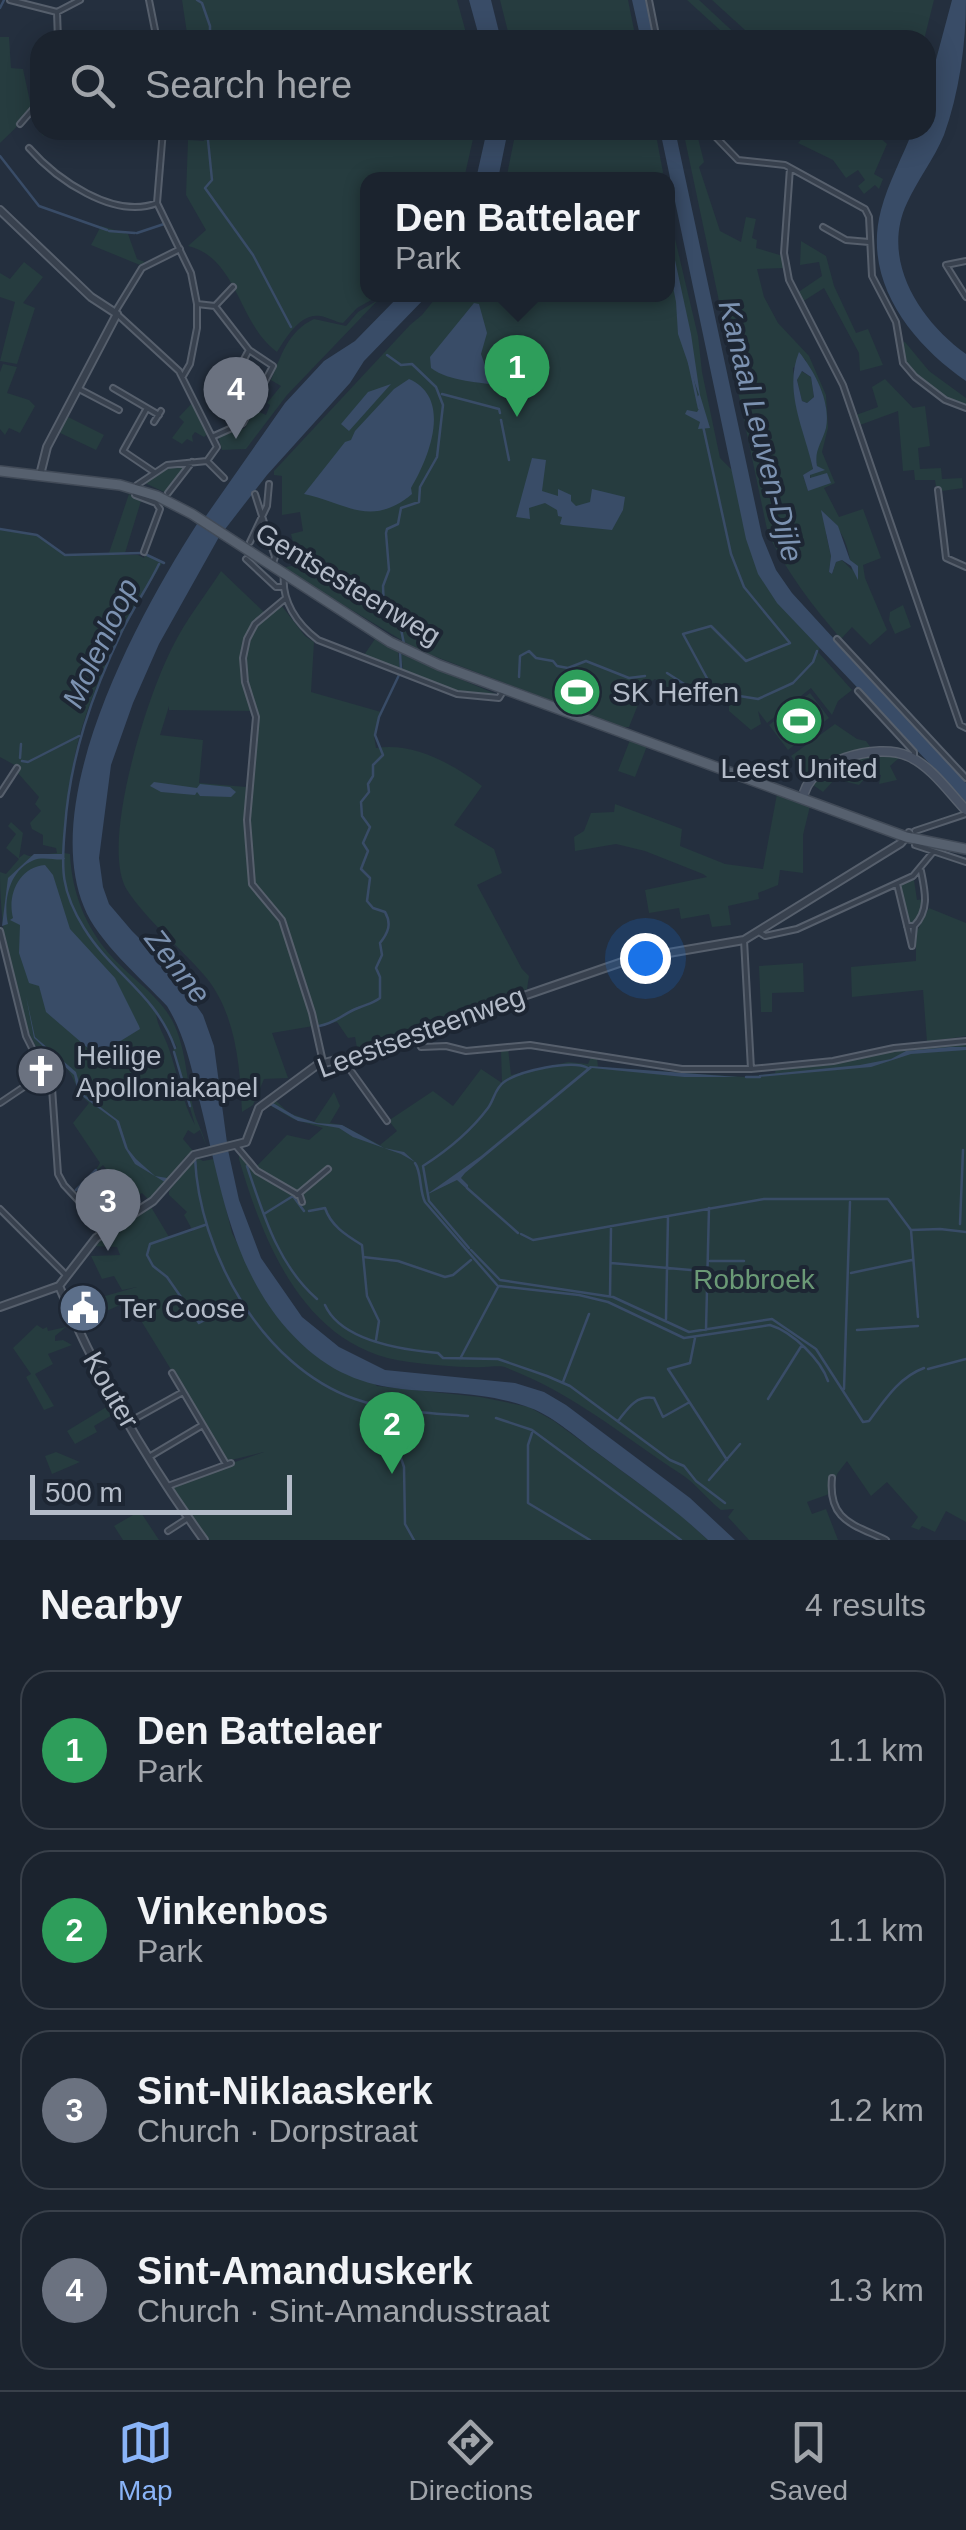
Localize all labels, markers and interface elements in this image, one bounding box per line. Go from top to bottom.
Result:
search box [30,30,936,140]
icon: search [65,58,120,113]
text: Search here [145,64,352,106]
popup [360,172,675,302]
text: Den Battelaer [395,197,640,239]
text: Park [395,240,461,276]
water label: Kanaal Leuven-Dijle [713,297,809,565]
pin: 1 [484,334,550,417]
pin: 4 [204,356,268,439]
street label: Gentsesteenweg [250,517,446,651]
water label: Molenloop [56,573,144,713]
sports icon: SK Heffen [551,666,603,718]
place label: SK Heffen [612,677,739,708]
sports icon: Leest United [773,695,825,747]
place label: Leest United [720,753,878,784]
water label: Zenne [138,922,217,1010]
your location [620,933,671,984]
street label: Leestsesteenweg [313,980,529,1084]
place label: Heilige Apolloniakapel [76,1040,258,1103]
church icon: Heilige Apolloniakapel [15,1045,67,1097]
pin: 3 [76,1168,140,1251]
park label: Robbroek [693,1264,816,1295]
public building icon: Ter Coose [57,1282,109,1334]
place label: Ter Coose [118,1293,246,1324]
street label: Kouter [77,1347,145,1433]
pin: 2 [360,1392,424,1474]
scale bar [30,1470,292,1514]
text: 500 m [45,1477,123,1508]
text: Nearby [40,1581,182,1628]
text: 4 results [805,1587,926,1623]
text: Den Battelaer [137,1710,382,1752]
text: 1 [66,1732,83,1768]
text: 1.1 km [828,1732,924,1768]
text: Park [137,1753,203,1789]
text: Vinkenbos [137,1890,328,1932]
text: 2 [66,1912,83,1948]
text: 1.1 km [828,1912,924,1948]
text: Park [137,1933,203,1969]
text: Sint-Niklaaskerk [137,2070,433,2112]
text: 3 [66,2092,83,2128]
text: 1.2 km [828,2092,924,2128]
text: Church · Dorpstraat [137,2113,418,2149]
text: Sint-Amanduskerk [137,2250,473,2292]
text: 4 [66,2272,83,2308]
text: 1.3 km [828,2272,924,2308]
text: Church · Sint-Amandusstraat [137,2293,550,2329]
tab: Map [118,2415,173,2507]
tab: Directions [409,2415,533,2507]
tab: Saved [769,2415,848,2507]

